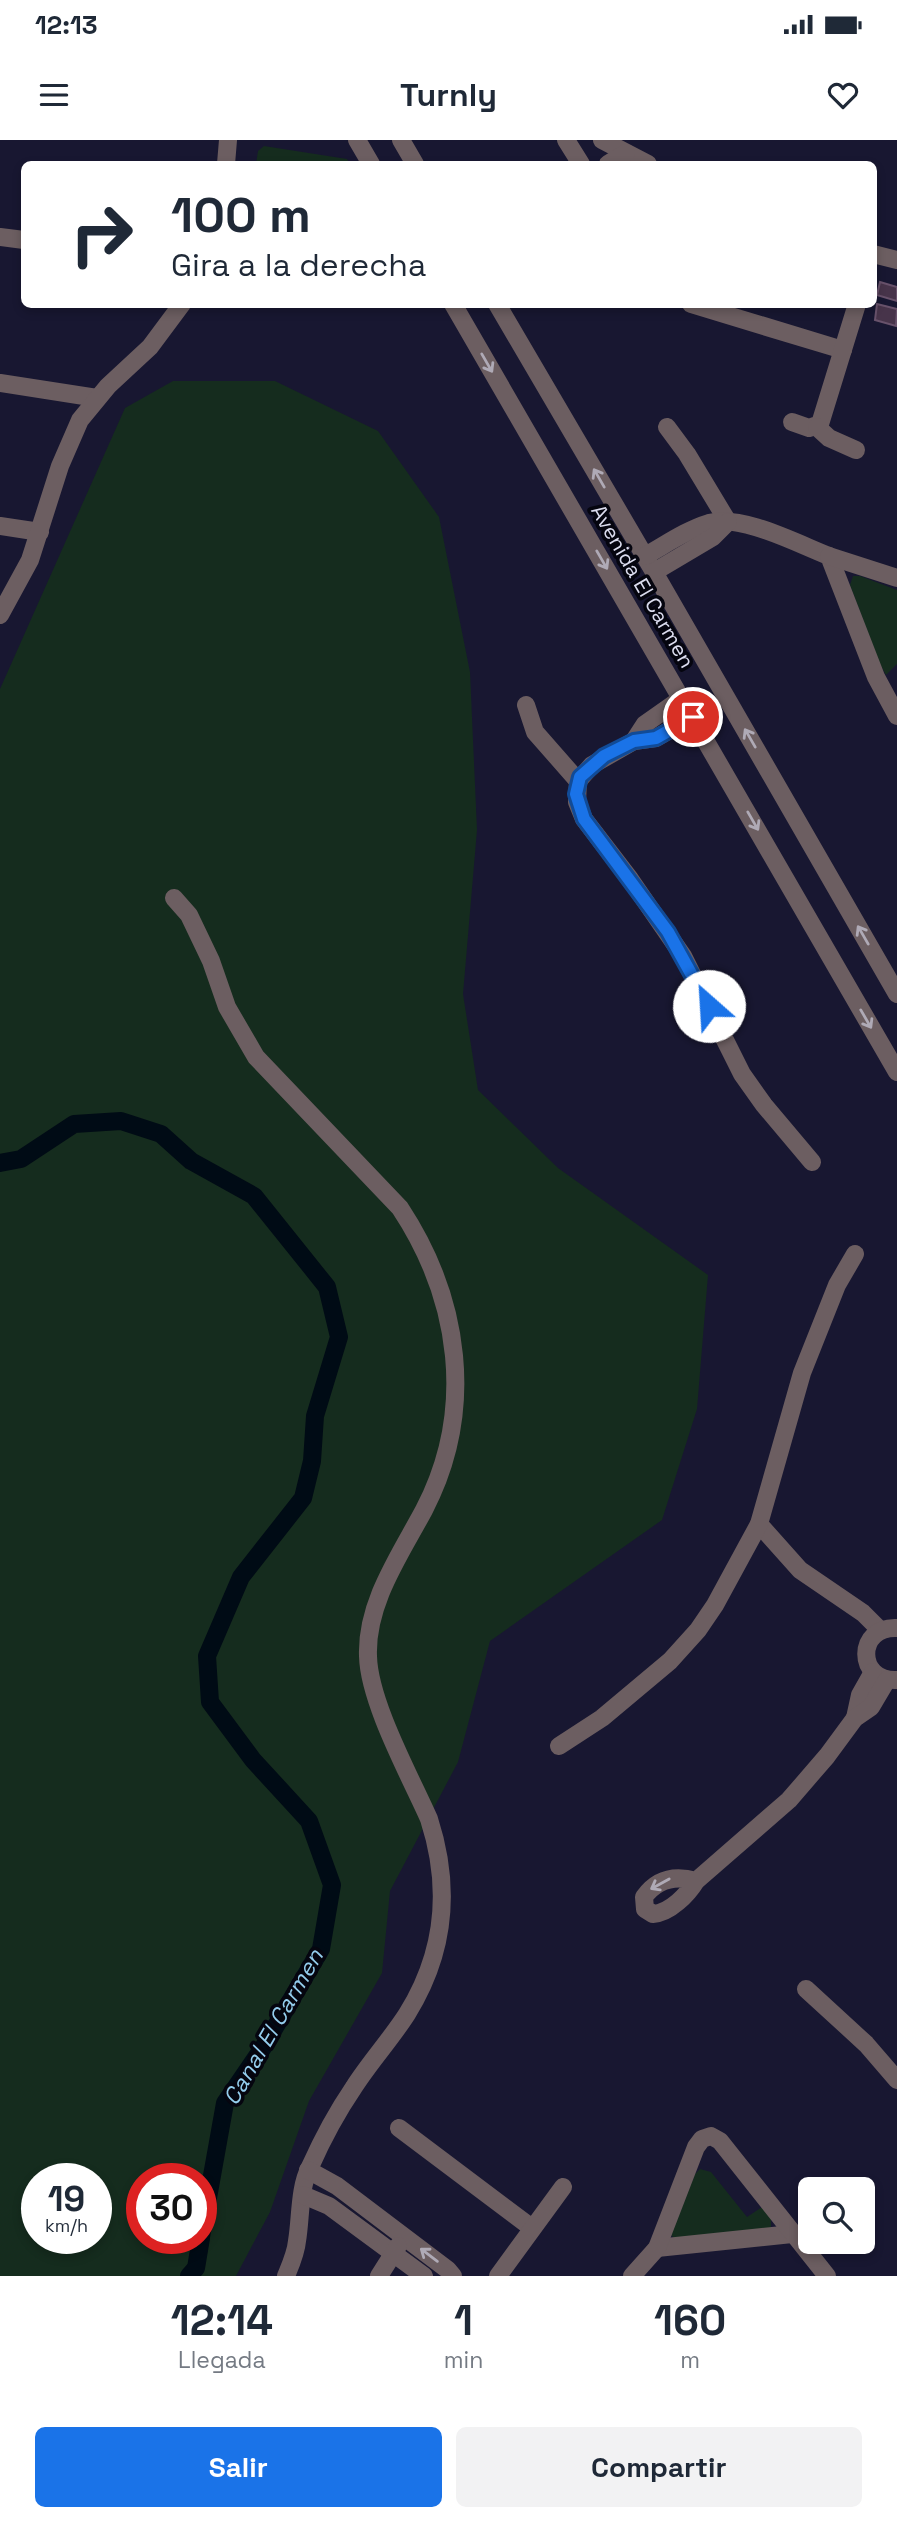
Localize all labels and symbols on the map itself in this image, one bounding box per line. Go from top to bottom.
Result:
one-way arrow [480,353,494,373]
one-way arrow [592,468,606,488]
street label: Avenida El Carmen [585,499,701,673]
one-way arrow [595,550,609,570]
pin [663,687,723,747]
one-way arrow [743,728,756,749]
one-way arrow [746,811,760,831]
one-way arrow [856,926,870,946]
position arrow [672,969,746,1043]
one-way arrow [859,1008,873,1028]
one-way arrow [650,1878,670,1892]
water label: Canal El Carmen [216,1943,330,2111]
speed limit sign: 30 [126,2163,217,2254]
one-way arrow [421,2248,439,2263]

